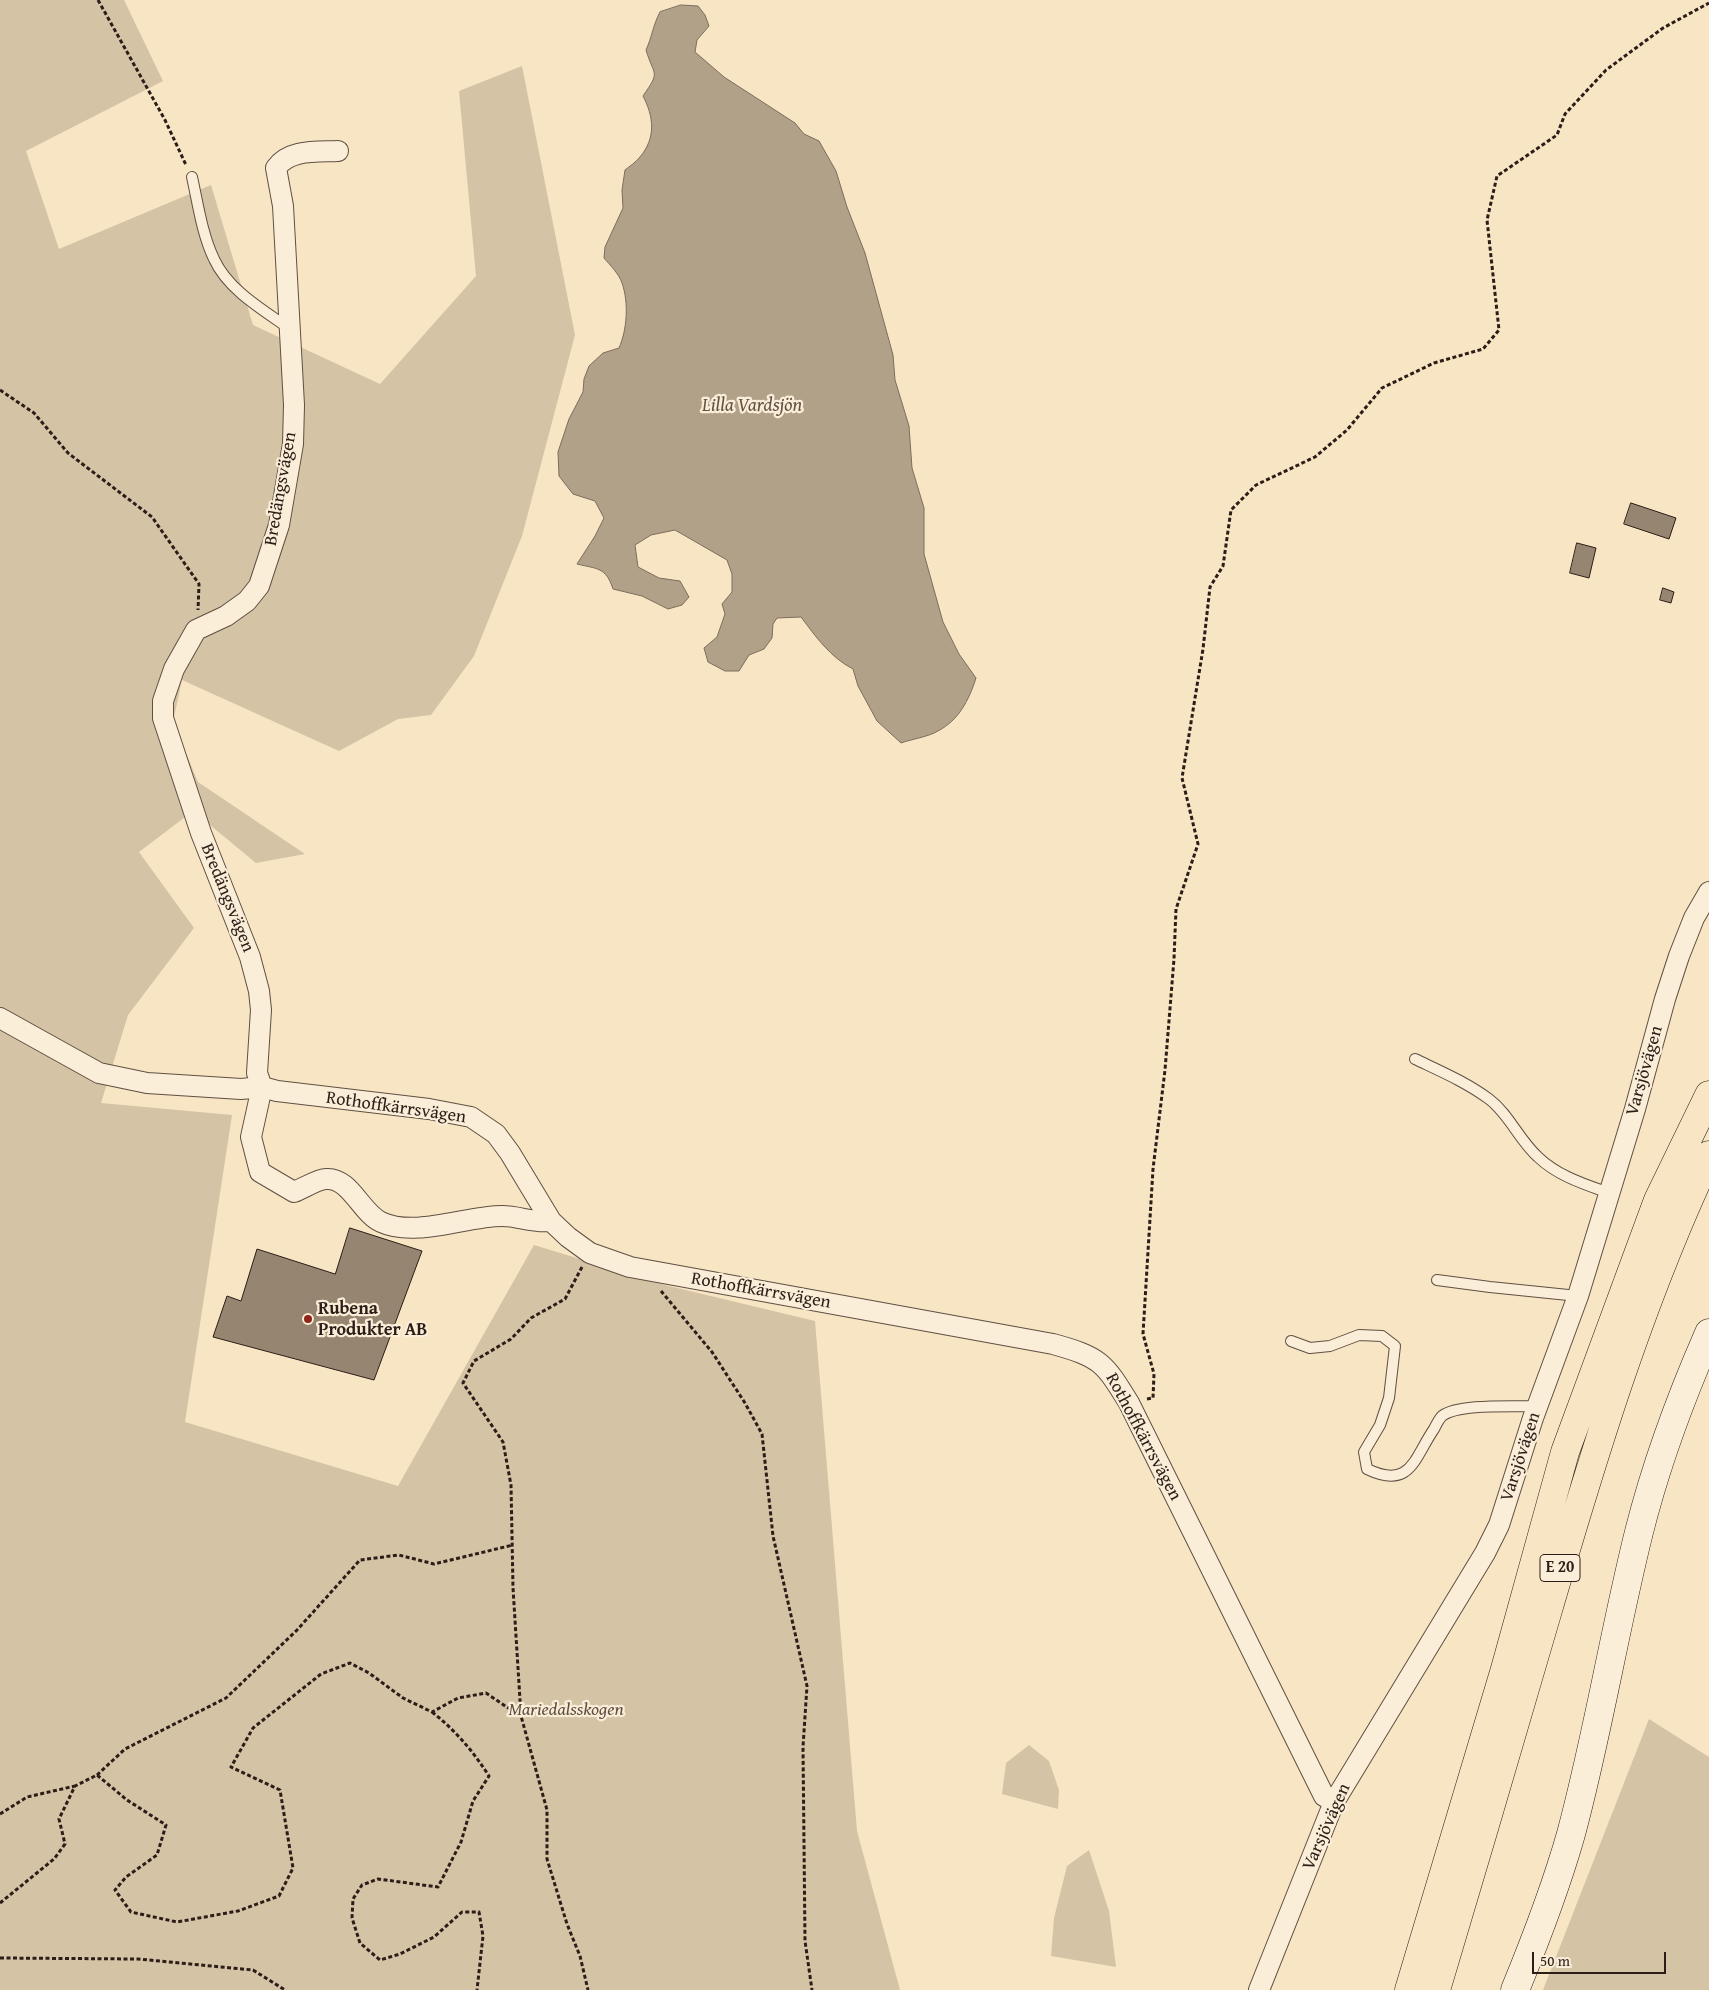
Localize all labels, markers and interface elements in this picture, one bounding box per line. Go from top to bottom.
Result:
water label: Lilla Vardsjön [702,395,802,417]
street label: Bredängsvägen [260,430,302,548]
street label: Bredängsvägen [195,841,259,955]
street label: Varsjövägen [1622,1023,1668,1119]
street label: Rothoffkärrsvägen [325,1087,467,1129]
street label: Rothoffkärrsvägen [690,1268,832,1314]
place label: Rubena Produkter AB [318,1298,427,1340]
marker: Rubena Produkter AB [302,1313,314,1325]
street label: Rothoffkärrsvägen [1100,1370,1186,1504]
street label: Varsjövägen [1496,1410,1546,1504]
road number: E 20 [1540,1555,1580,1582]
park label: Mariedalsskogen [508,1699,624,1721]
street label: Varsjövägen [1298,1780,1356,1874]
scale bar [1534,1942,1668,1974]
text: 50 m [1540,1950,1570,1971]

